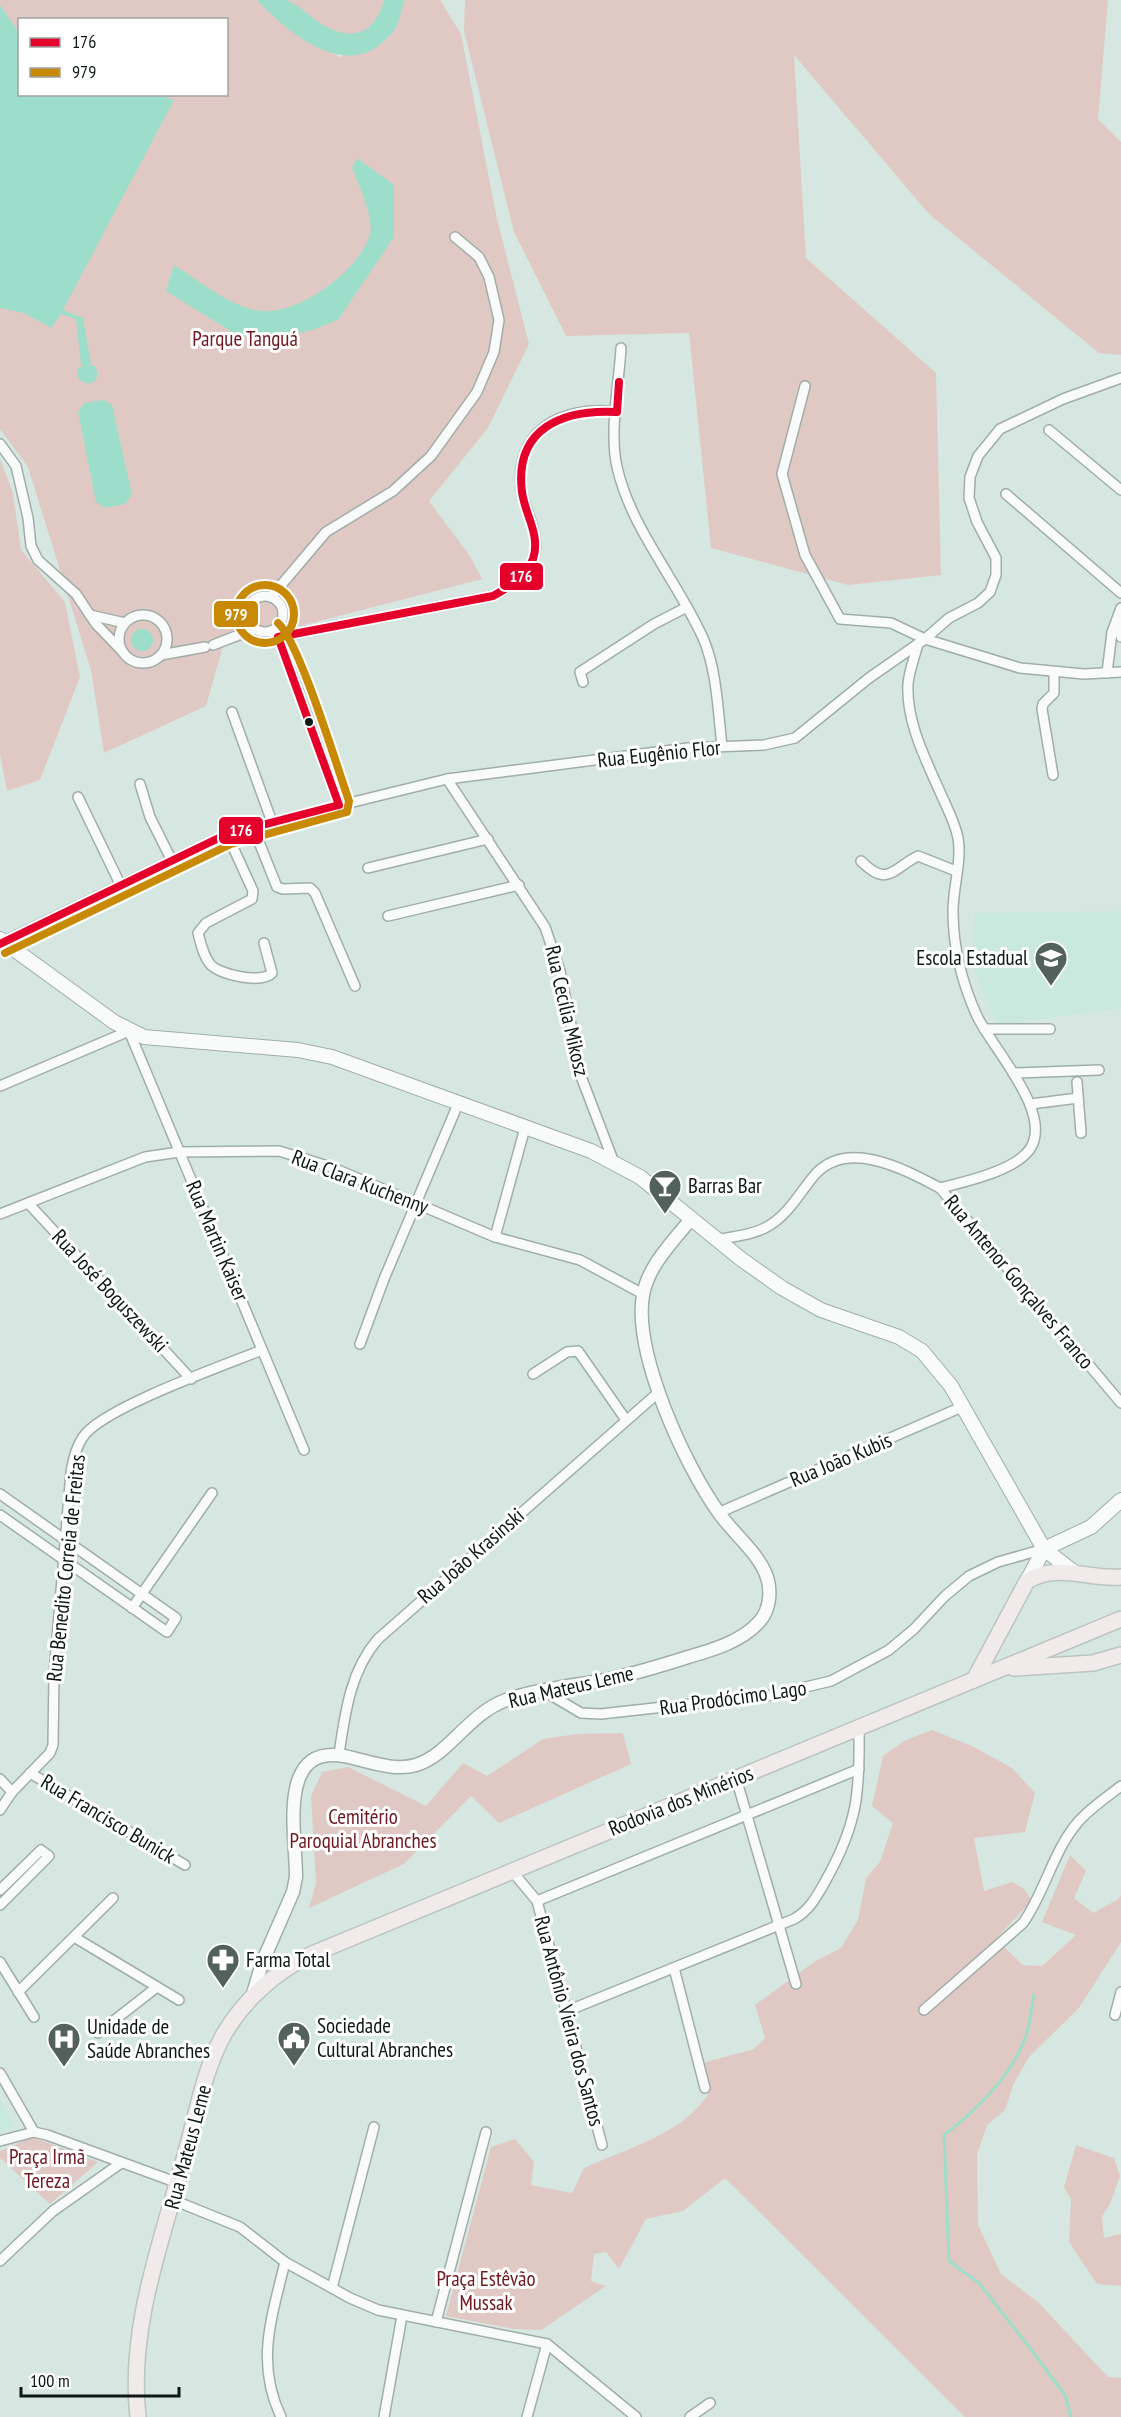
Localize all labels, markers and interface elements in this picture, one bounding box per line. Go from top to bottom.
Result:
legend [18,18,228,96]
text: 176 [72,30,96,53]
text: 979 [72,60,96,83]
park label: Parque Tanguá [192,325,298,352]
line badge: 176 [499,562,544,591]
text: 176 [510,566,533,586]
line badge: 979 [213,600,259,628]
text: 979 [225,604,247,624]
unlabelled marker [303,716,315,728]
street label: Rua Eugênio Flor [596,734,722,773]
line badge: 176 [218,816,264,845]
text: 176 [230,820,253,840]
school or university icon: Escola Estadual [1033,940,1069,987]
street label: Rua Cecília Mikosz [539,943,596,1079]
place label: Escola Estadual [916,944,1028,971]
street label: Rua Clara Kuchenny [288,1143,432,1220]
bar icon: Barras Bar [647,1168,683,1215]
place label: Barras Bar [688,1172,762,1199]
street label: Rua Martin Kaiser [180,1176,255,1305]
street label: Rua Antenor Gonçalves Franco [939,1189,1100,1374]
street label: Rua José Boguszewski [46,1223,174,1358]
street label: Rua João Kubis [786,1426,896,1493]
street label: Rua Benedito Correia de Freitas [40,1453,91,1683]
street label: Rua João Krasinski [412,1502,530,1609]
street label: Rua Mateus Leme [506,1659,636,1714]
street label: Rua Prodócimo Lago [658,1674,808,1721]
street label: Rodovia dos Minérios [604,1759,757,1842]
street label: Rua Francisco Bunick [36,1768,180,1869]
park label: Cemitério Paroquial Abranches [290,1803,436,1854]
street label: Rua Antônio Vieira dos Santos [528,1913,611,2129]
pharmacy icon: Farma Total [205,1942,241,1989]
place label: Farma Total [246,1946,330,1973]
place label: Sociedade Cultural Abranches [317,2012,453,2063]
place label: Unidade de Saúde Abranches [87,2013,210,2064]
public building icon: Sociedade Cultural Abranches [276,2020,312,2067]
hospital icon: Unidade de Saúde Abranches [46,2021,82,2068]
street label: Rua Mateus Leme [158,2082,217,2212]
park label: Praça Irmã Tereza [9,2143,85,2194]
park label: Praça Estêvão Mussak [436,2265,536,2316]
scale bar [21,2360,178,2398]
text: 100 m [30,2369,70,2392]

